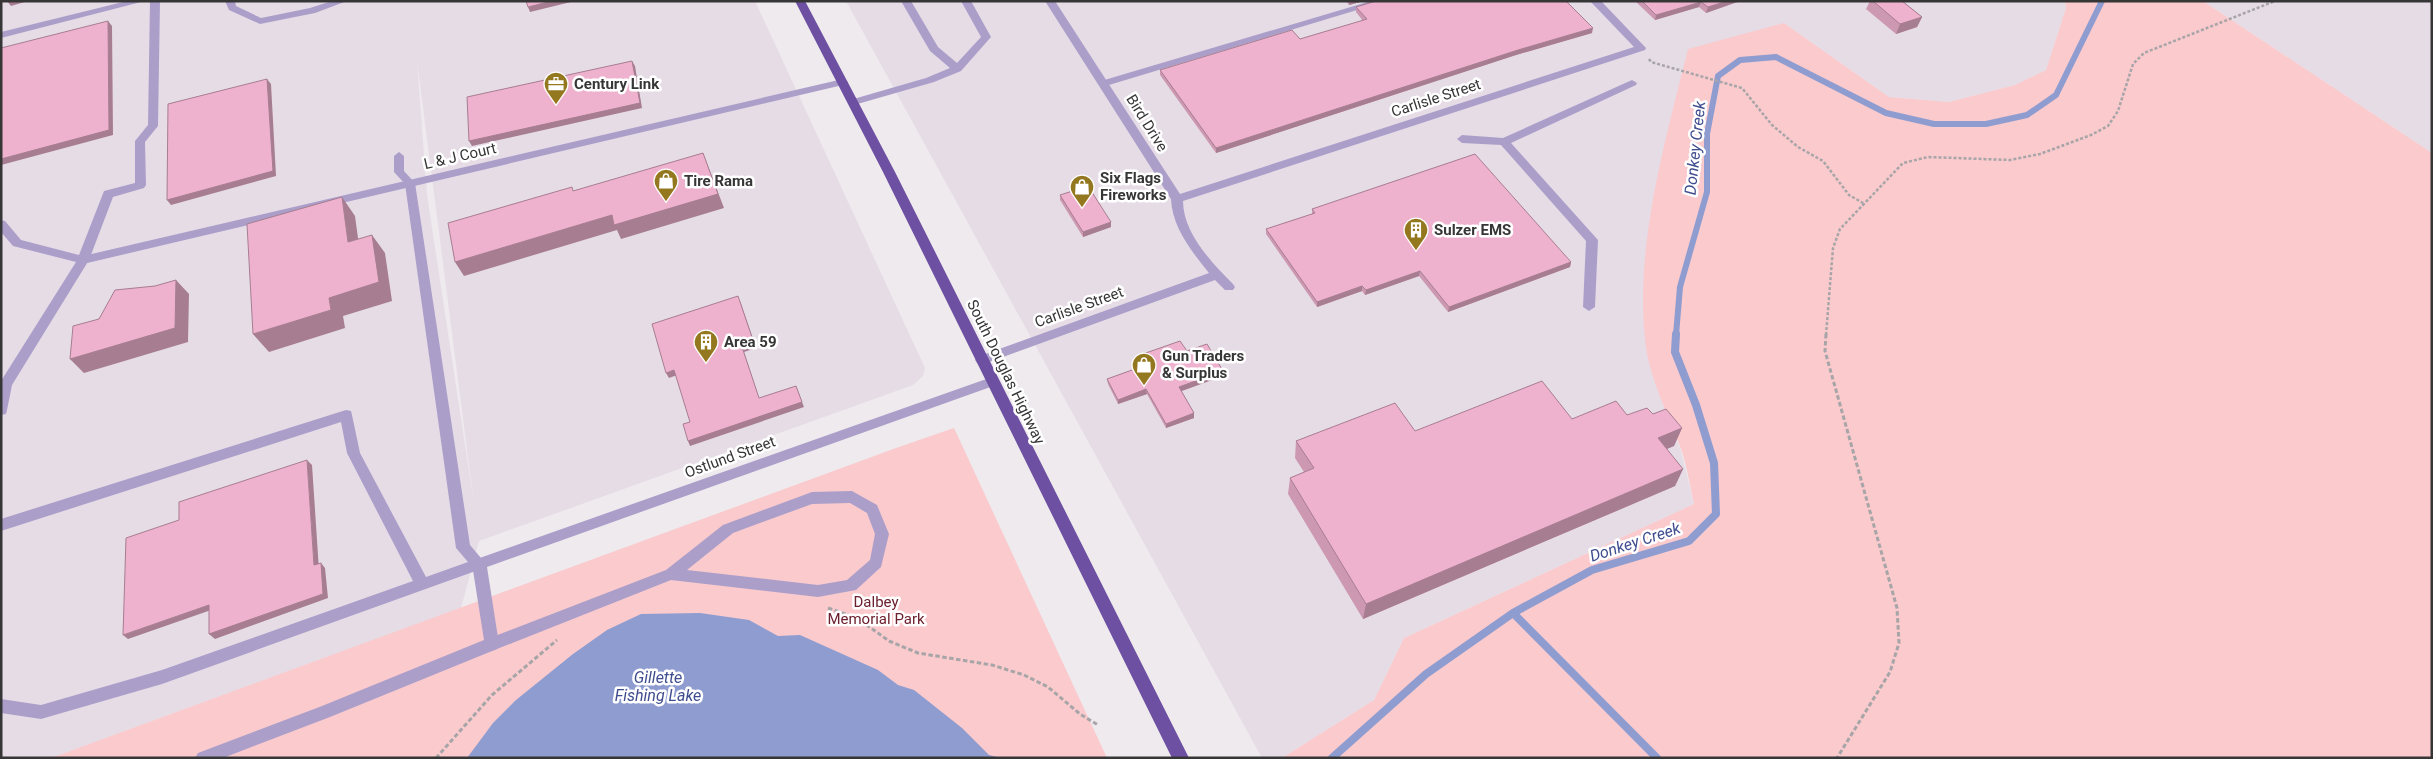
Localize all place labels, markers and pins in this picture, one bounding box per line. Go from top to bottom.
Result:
office icon: Century Link [543,71,569,105]
place label: Century Link [574,75,660,93]
shop icon: Tire Rama [653,168,679,202]
place label: Six Flags Fireworks [1100,169,1167,204]
place label: Tire Rama [684,172,753,190]
shop icon: Six Flags Fireworks [1069,174,1095,208]
building icon: Sulzer EMS [1403,217,1429,251]
place label: Sulzer EMS [1434,221,1511,239]
building icon: Area 59 [693,329,719,363]
place label: Area 59 [724,333,777,351]
place label: Gun Traders & Surplus [1162,347,1244,382]
shop icon: Gun Traders & Surplus [1131,352,1157,386]

